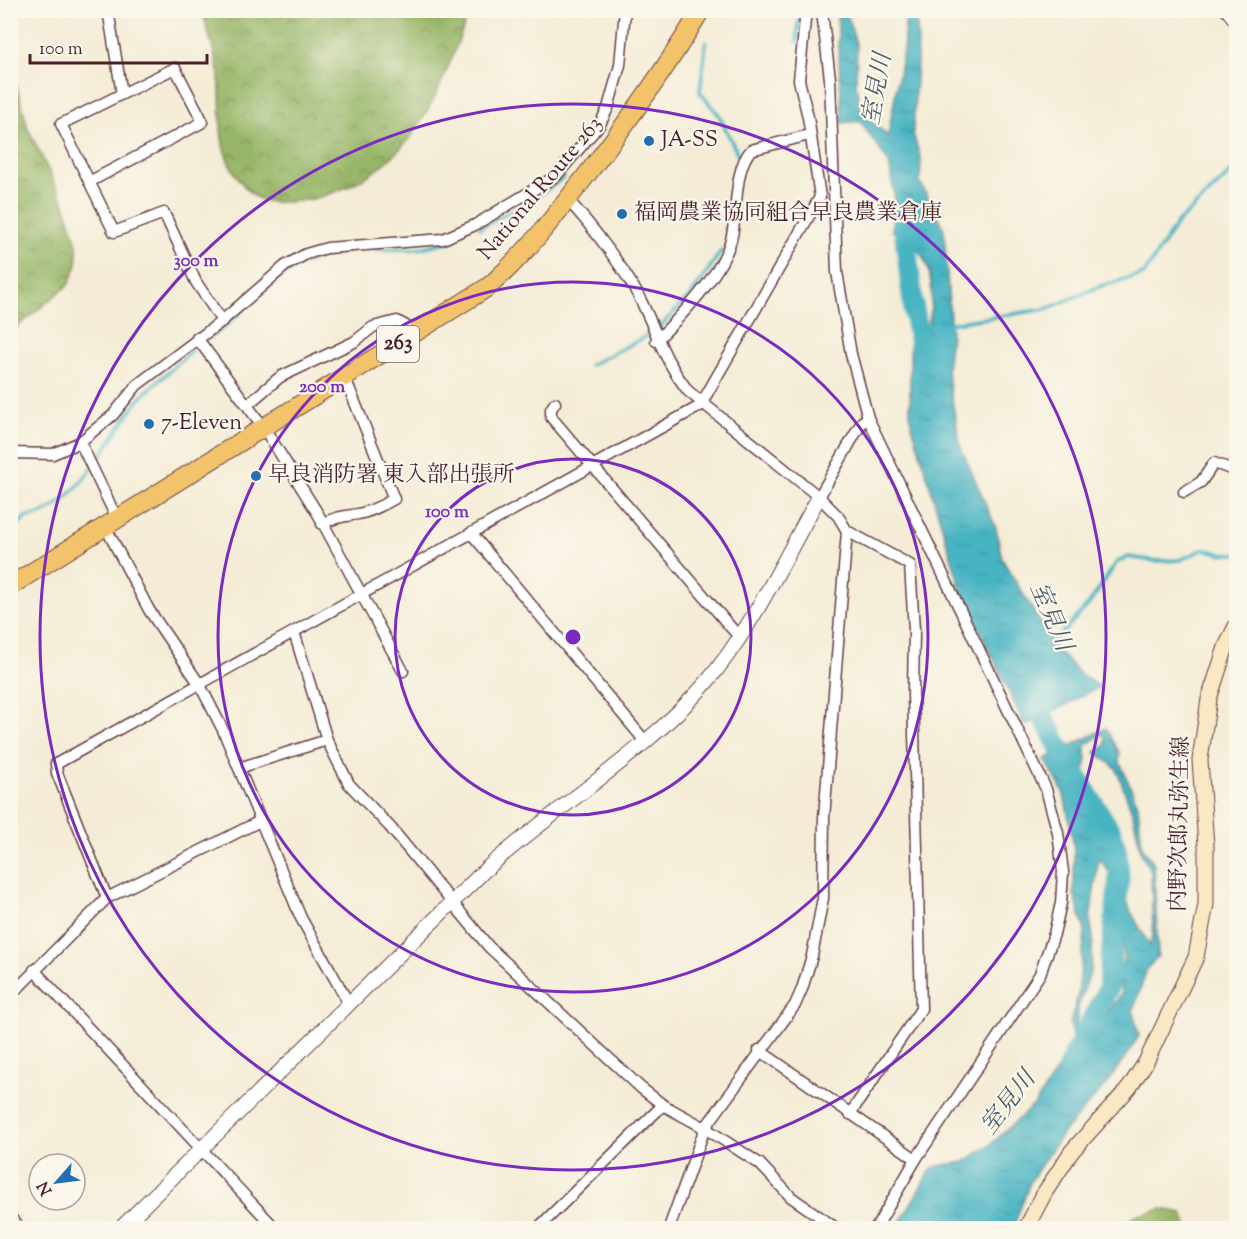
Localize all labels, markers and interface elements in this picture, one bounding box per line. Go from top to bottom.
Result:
scale bar [30,27,207,65]
text: 100 m [39,37,83,63]
water label: 室見川 [855,48,902,127]
street label: National Route 263 [471,110,611,268]
place label: JA-SS [660,125,718,157]
marker: JA-SS [642,134,656,148]
place label: 福岡農業協同組合早良農業倉庫 [634,198,942,230]
marker: 福岡農業協同組合早良農業倉庫 [615,207,629,221]
text: 300 m [174,249,219,275]
road number: 263 [377,326,419,362]
text: 200 m [299,375,345,401]
place label: 7-Eleven [161,408,242,440]
marker: 7-Eleven [142,417,156,431]
place label: 早良消防署 東入部出張所 [268,460,515,492]
marker: 早良消防署 東入部出張所 [249,469,263,483]
text: 100 m [425,500,469,526]
water label: 室見川 [1020,577,1081,660]
centre of rings [563,627,583,647]
street label: 内野次郎丸弥生線 [1163,736,1199,912]
water label: 室見川 [973,1062,1046,1142]
north arrow [27,1152,87,1212]
text: N [33,1177,59,1199]

